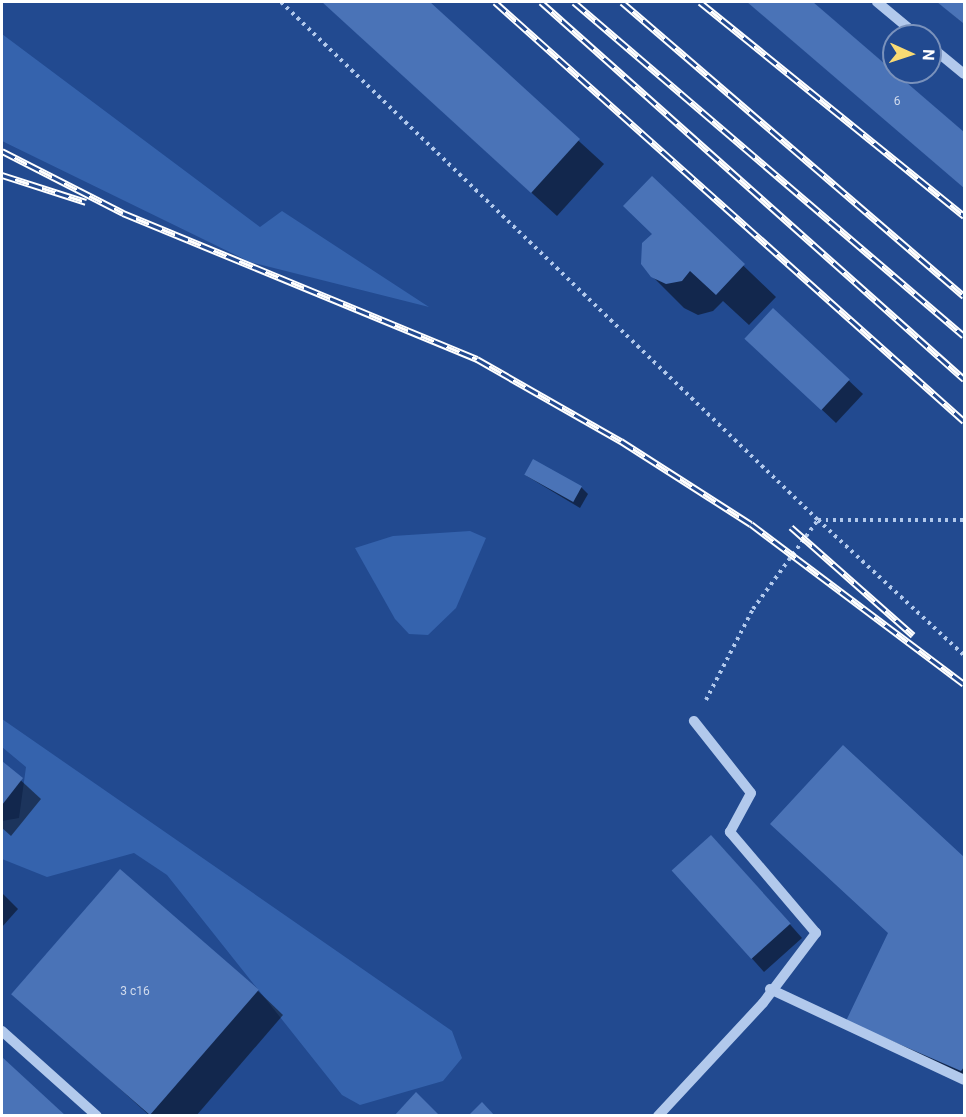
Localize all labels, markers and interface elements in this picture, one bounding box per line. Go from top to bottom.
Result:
north arrow [882,24,942,84]
text: N [919,49,938,61]
house number: 6 [894,95,900,109]
house number: 3 с16 [120,985,150,999]

